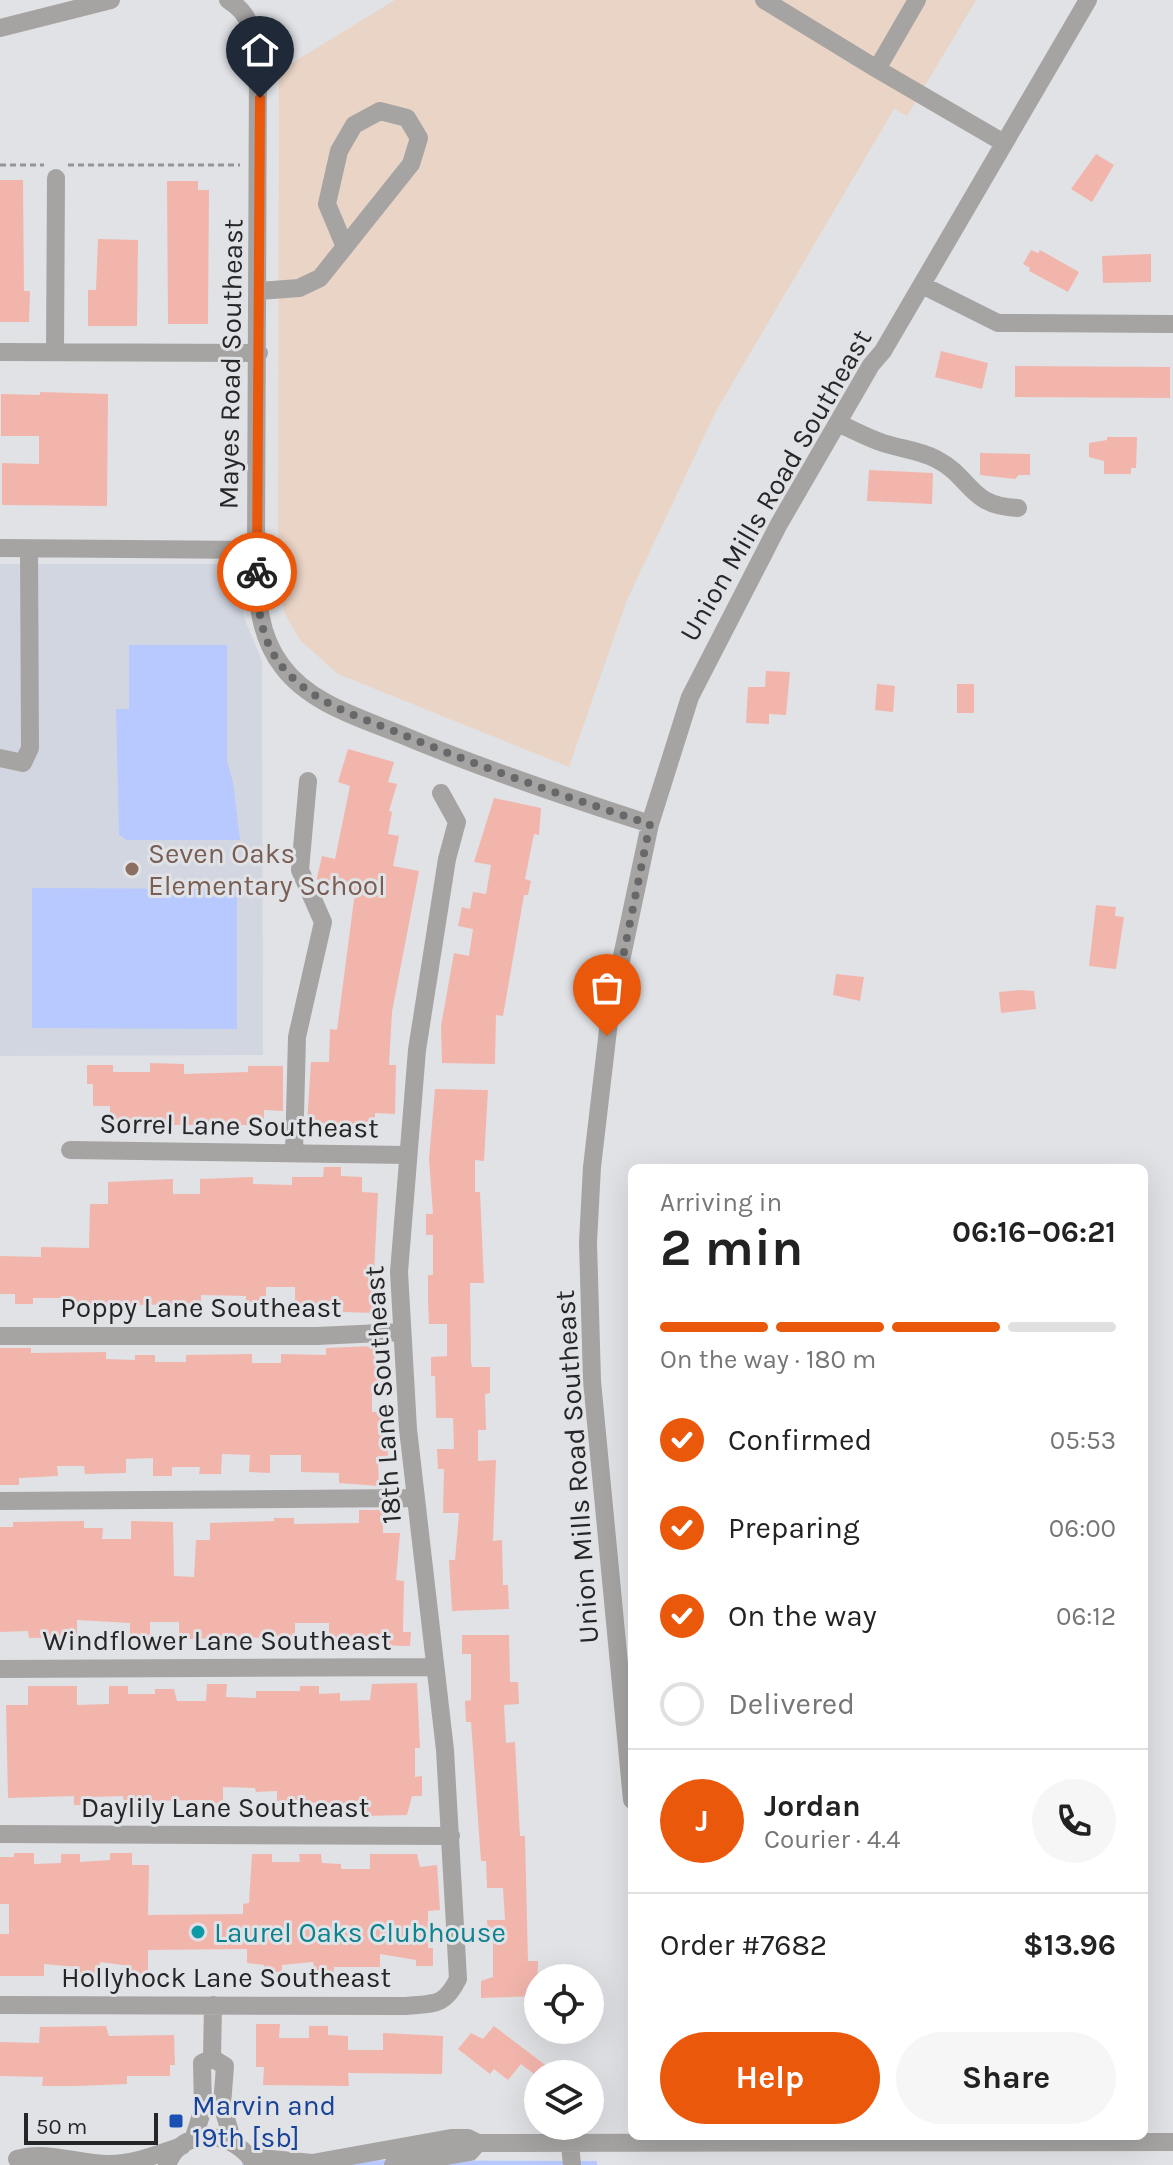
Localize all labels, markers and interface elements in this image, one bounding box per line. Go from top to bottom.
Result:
pin [226,16,294,98]
icon: home [238,28,282,72]
street label: Mayes Road Southeast [211,218,250,510]
street label: Union Mills Road Southeast [673,324,878,647]
courier [217,532,297,612]
icon: bike [235,550,279,594]
place label: Seven Oaks Elementary School [148,837,386,902]
marker: Seven Oaks Elementary School [123,860,141,878]
pin [573,954,641,1036]
icon: bag [585,966,629,1010]
street label: Sorrel Lane Southeast [99,1107,379,1144]
text: Arriving in [660,1187,782,1218]
text: 06:16–06:21 [952,1214,1116,1250]
text: 2 min [660,1217,803,1278]
street label: 18th Lane Southeast [357,1265,408,1525]
street label: Union Mills Road Southeast [548,1289,605,1645]
street label: Poppy Lane Southeast [60,1291,342,1324]
text: On the way · 180 m [660,1344,876,1375]
icon: check [660,1418,704,1462]
text: Confirmed [728,1422,872,1458]
text: 05:53 [1050,1425,1116,1456]
icon: check [660,1506,704,1550]
text: Preparing [728,1510,860,1546]
text: 06:00 [1049,1513,1116,1544]
icon: check [660,1594,704,1638]
text: On the way [728,1598,877,1634]
text: 06:12 [1056,1601,1116,1632]
street label: Windflower Lane Southeast [42,1624,392,1657]
text: Delivered [728,1686,855,1722]
button: phone [1032,1779,1116,1863]
text: Jordan [764,1788,861,1824]
street label: Daylily Lane Southeast [81,1791,369,1824]
text: J [695,1803,709,1839]
text: Courier · 4.4 [764,1824,900,1855]
place label: Laurel Oaks Clubhouse [214,1916,506,1949]
marker: Laurel Oaks Clubhouse [189,1923,207,1941]
text: Order #7682 [660,1927,827,1963]
text: $13.96 [1023,1927,1116,1963]
street label: Hollyhock Lane Southeast [61,1961,391,1994]
map controls [524,1964,604,2140]
button: locate [524,1964,604,2044]
button: Help [660,2032,880,2124]
button: Share [896,2032,1116,2124]
button: layers [524,2060,604,2140]
place label: Marvin and 19th [sb] [192,2089,336,2154]
scale bar [24,2109,158,2145]
marker: Marvin and 19th [sb] [167,2112,185,2130]
text: 50 m [36,2114,87,2140]

